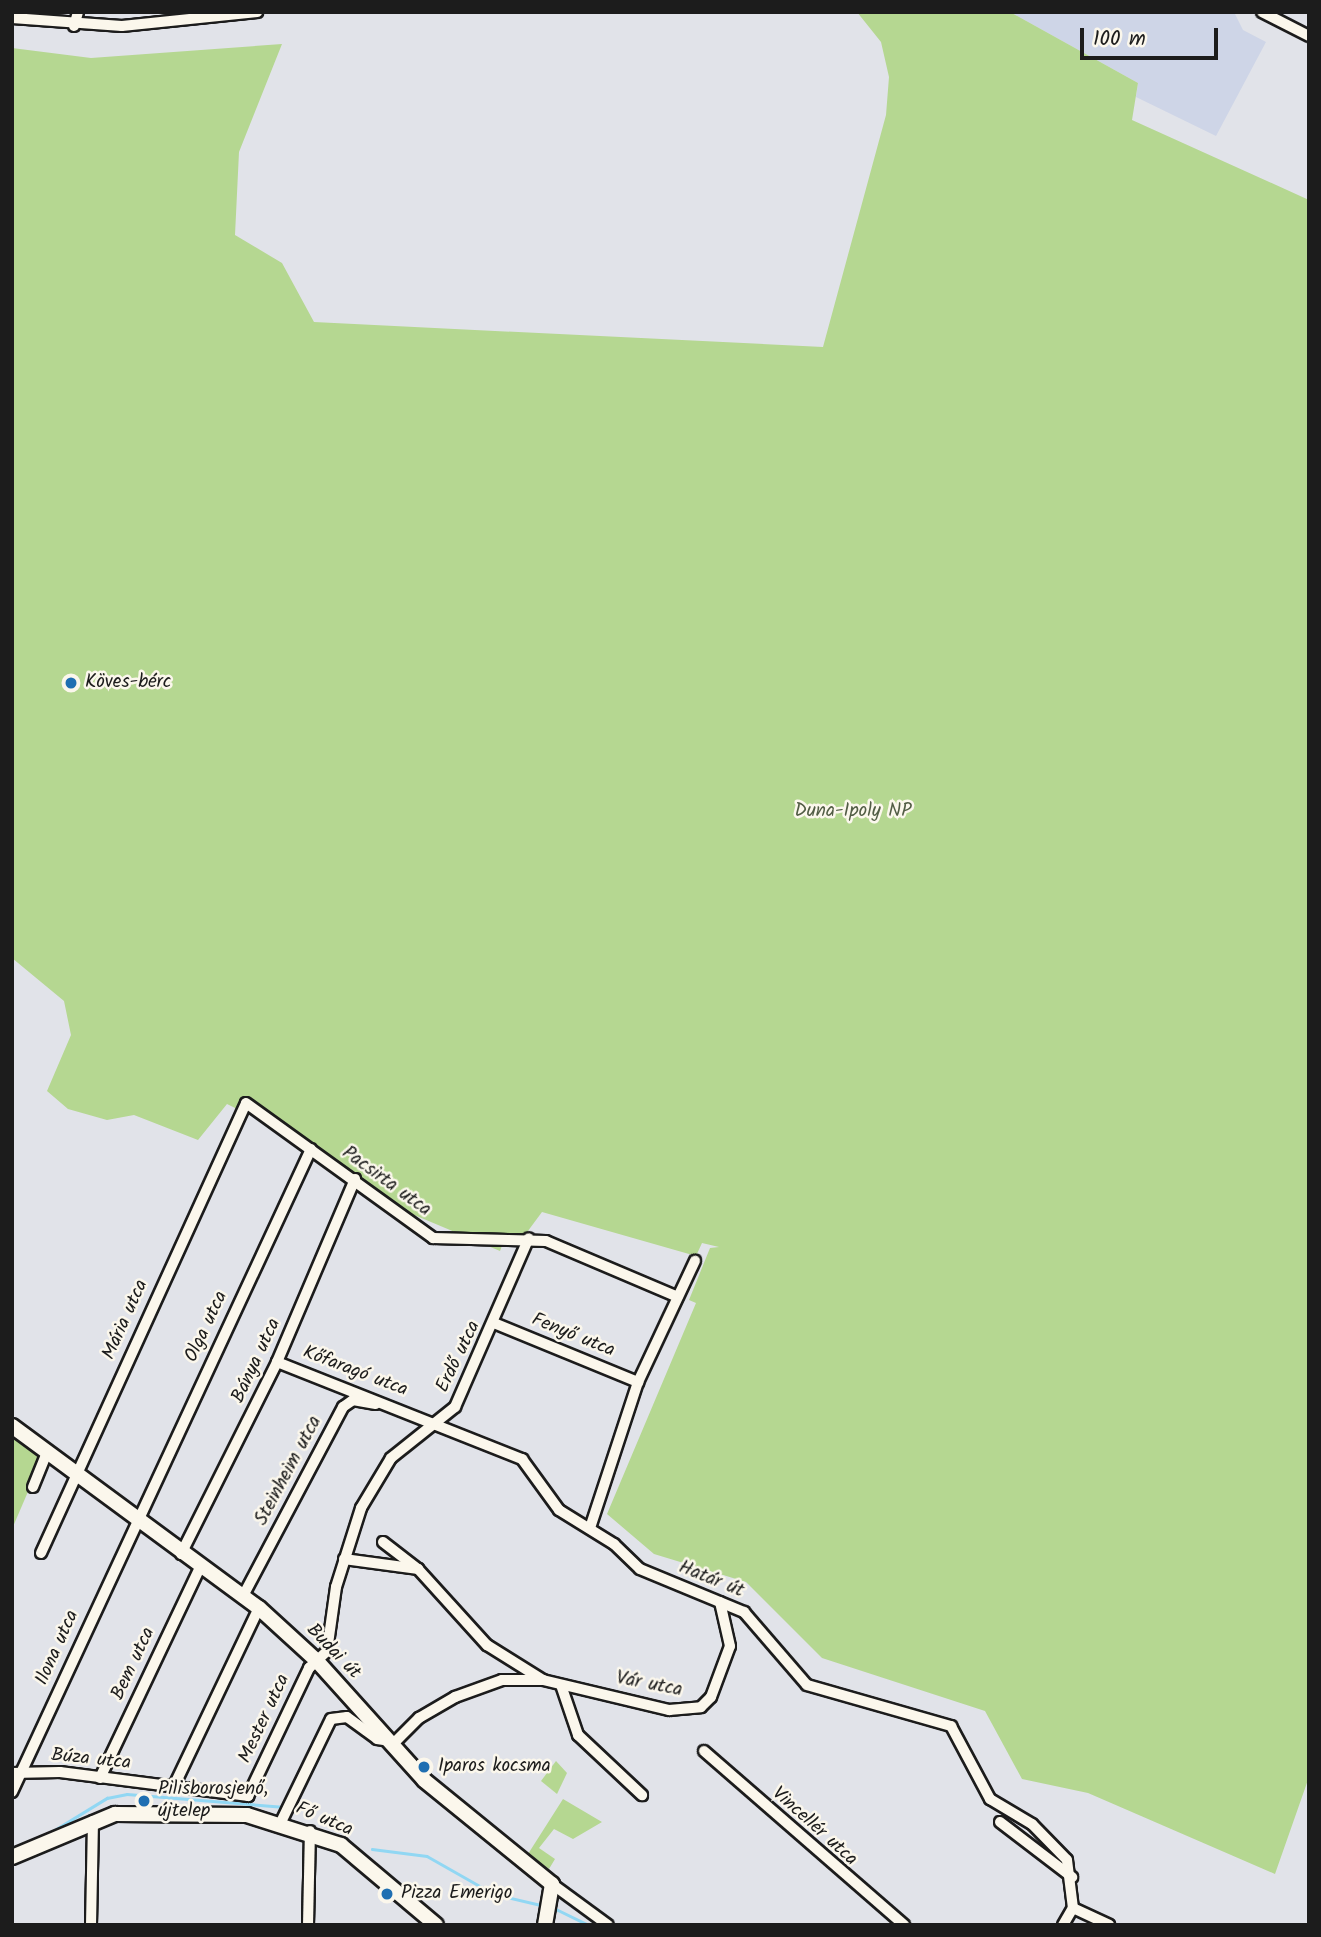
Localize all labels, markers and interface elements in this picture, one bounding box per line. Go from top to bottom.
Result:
scale bar [1083,14,1221,58]
text: 100 m [1093,23,1146,56]
place label: Köves-bérc [85,672,171,694]
marker: Köves-bérc [63,675,79,691]
park label: Duna-Ipoly NP [794,801,912,823]
street label: Pacsirta utca [337,1142,435,1222]
street label: Mária utca [98,1276,154,1364]
street label: Olga utca [181,1288,233,1366]
street label: Fenyő utca [528,1309,618,1363]
street label: Bánya utca [228,1315,286,1407]
street label: Erdő utca [432,1317,486,1397]
street label: Kőfaragó utca [299,1342,411,1402]
street label: Steinheim utca [251,1412,327,1530]
street label: Határ út [675,1557,747,1603]
street label: Ilona utca [31,1607,85,1689]
street label: Budai út [301,1620,365,1684]
street label: Bem utca [107,1624,161,1704]
street label: Vár utca [614,1667,684,1703]
street label: Mester utca [235,1671,295,1767]
street label: Búza utca [50,1744,132,1776]
place label: Iparos kocsma [438,1756,551,1778]
marker: Iparos kocsma [416,1759,432,1775]
place label: Pilisborosjenő, újtelep [158,1779,268,1823]
street label: Vincellér utca [767,1783,861,1871]
marker: Pilisborosjenő, újtelep [136,1793,152,1809]
street label: Fő utca [292,1798,356,1842]
place label: Pizza Emerigo [401,1883,512,1905]
marker: Pizza Emerigo [379,1886,395,1902]

